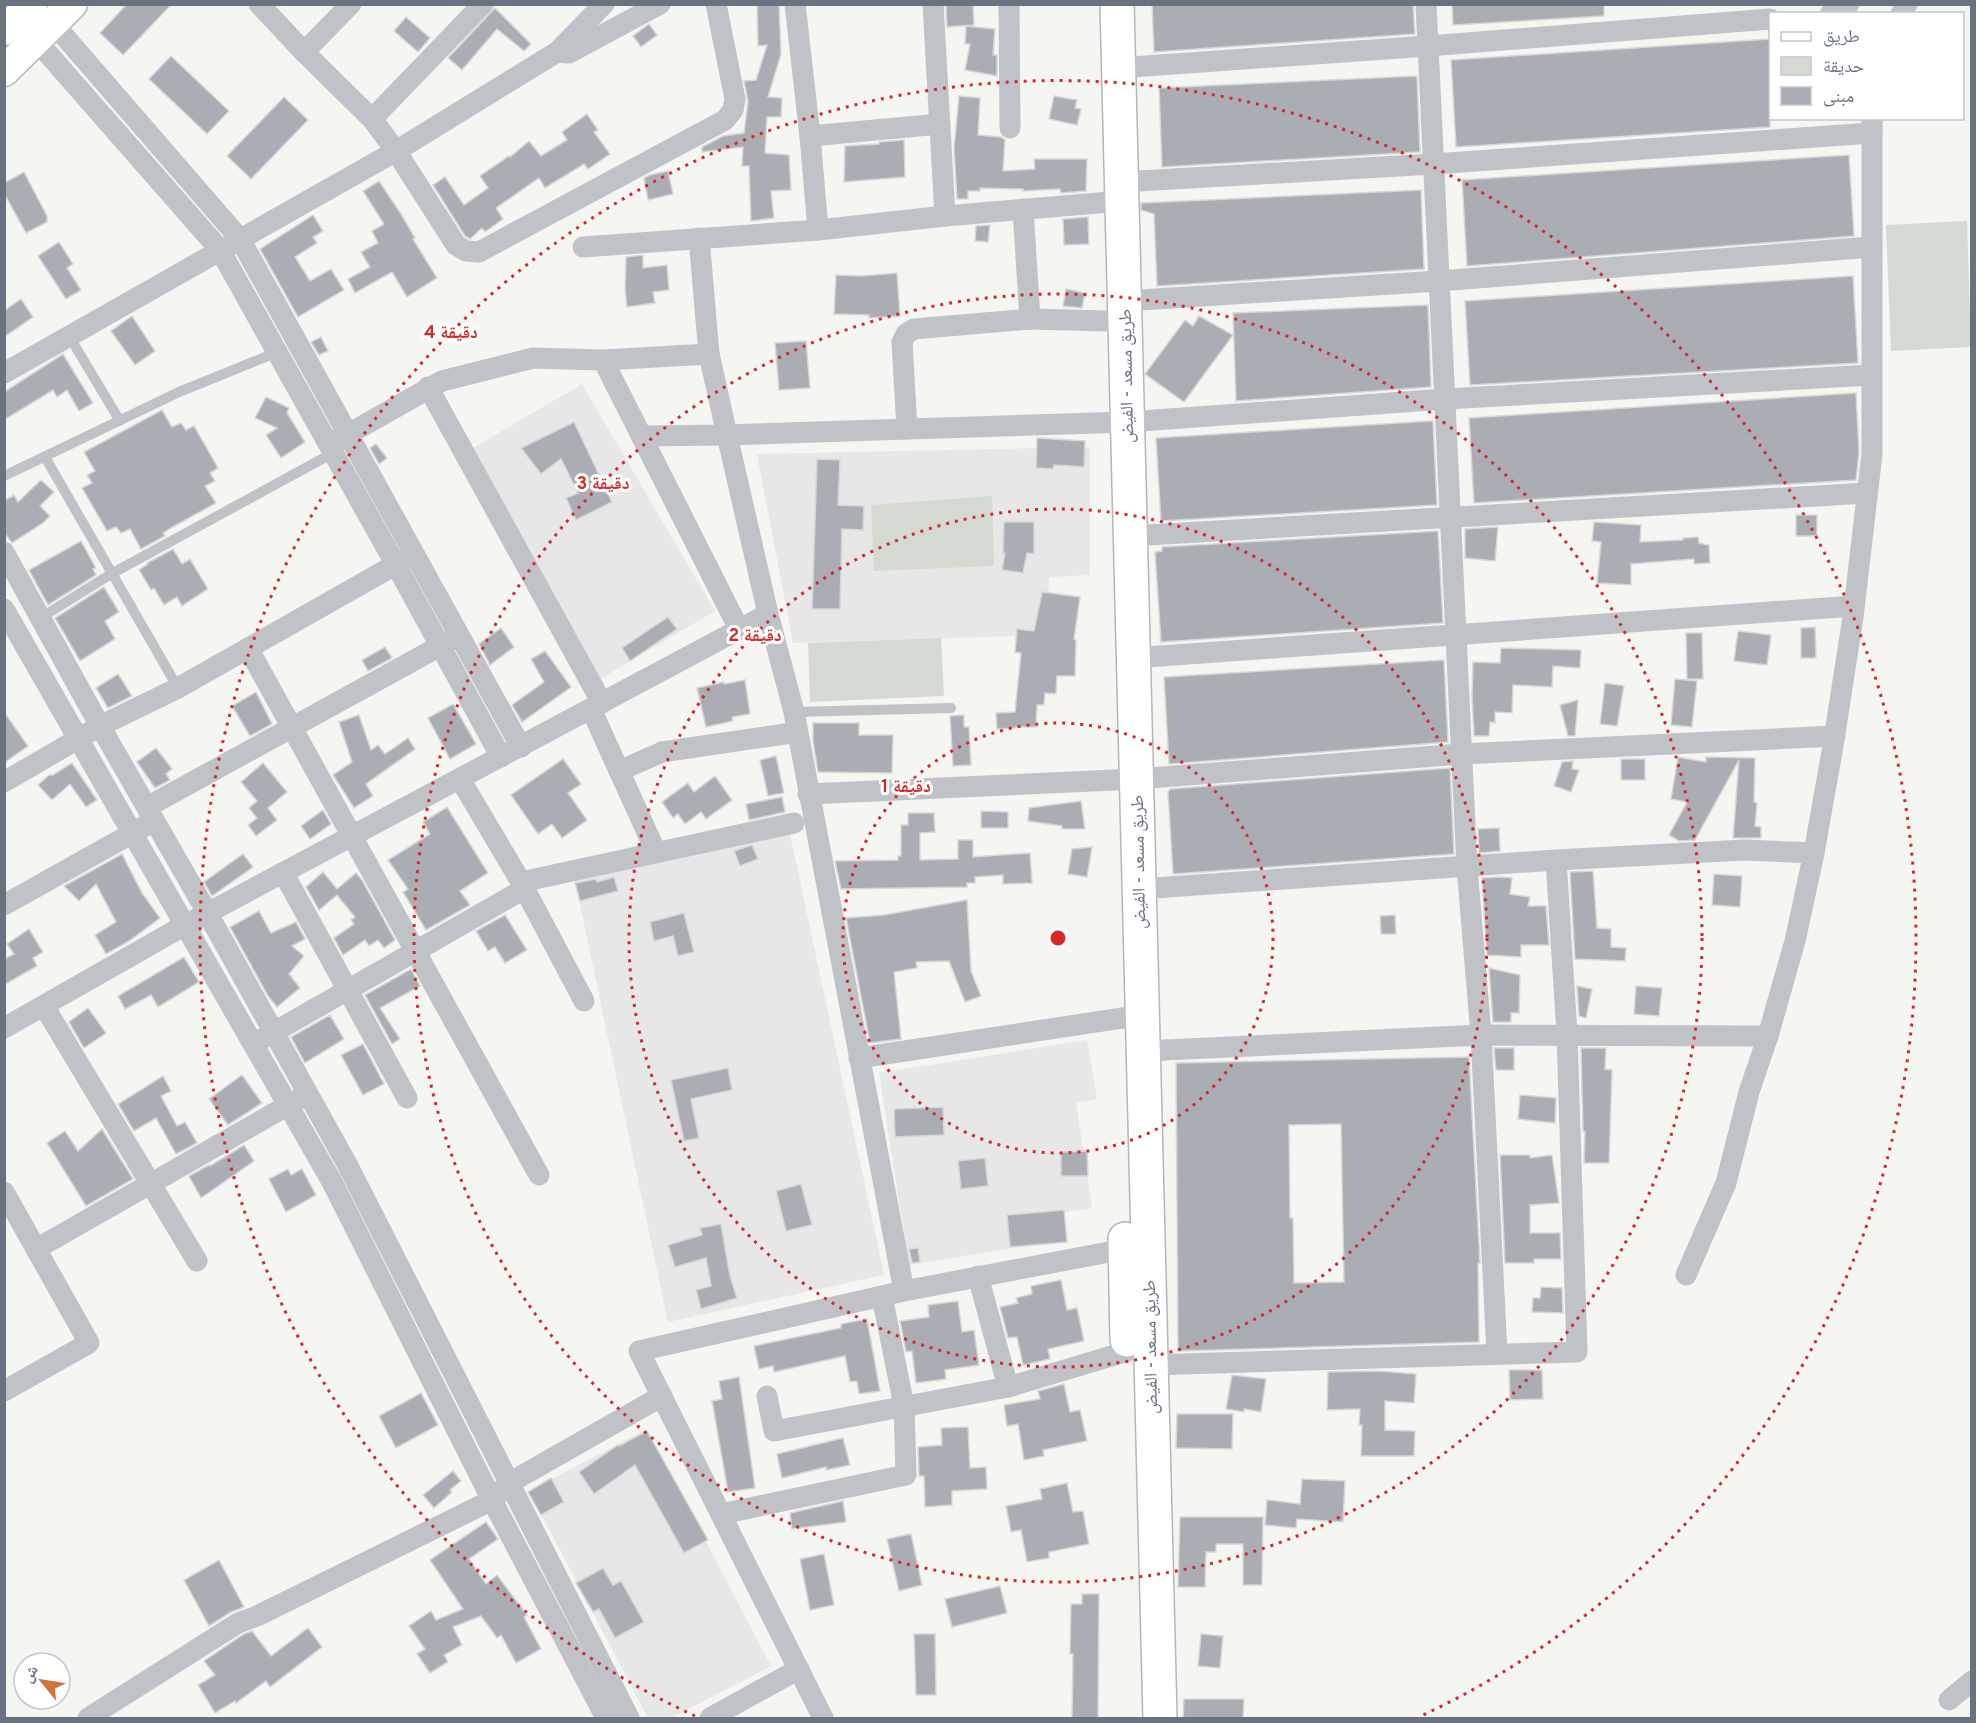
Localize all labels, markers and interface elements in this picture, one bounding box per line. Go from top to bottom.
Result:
legend [1769,12,1964,120]
text: طريق [1823,26,1860,49]
text: حديقة [1823,56,1864,79]
text: مبنى [1823,86,1854,109]
street label: طريق مسعد - الفيض [1115,309,1140,443]
text: 4 دقيقة [424,322,478,345]
text: 3 دقيقة [576,473,630,496]
text: 2 دقيقة [728,625,782,648]
text: 1 دقيقة [881,776,931,799]
street label: طريق مسعد - الفيض [1127,795,1152,929]
centre of rings [1048,928,1068,948]
street label: طريق مسعد - الفيض [1139,1280,1164,1414]
north arrow [12,1651,72,1711]
text: ش [18,1662,44,1687]

